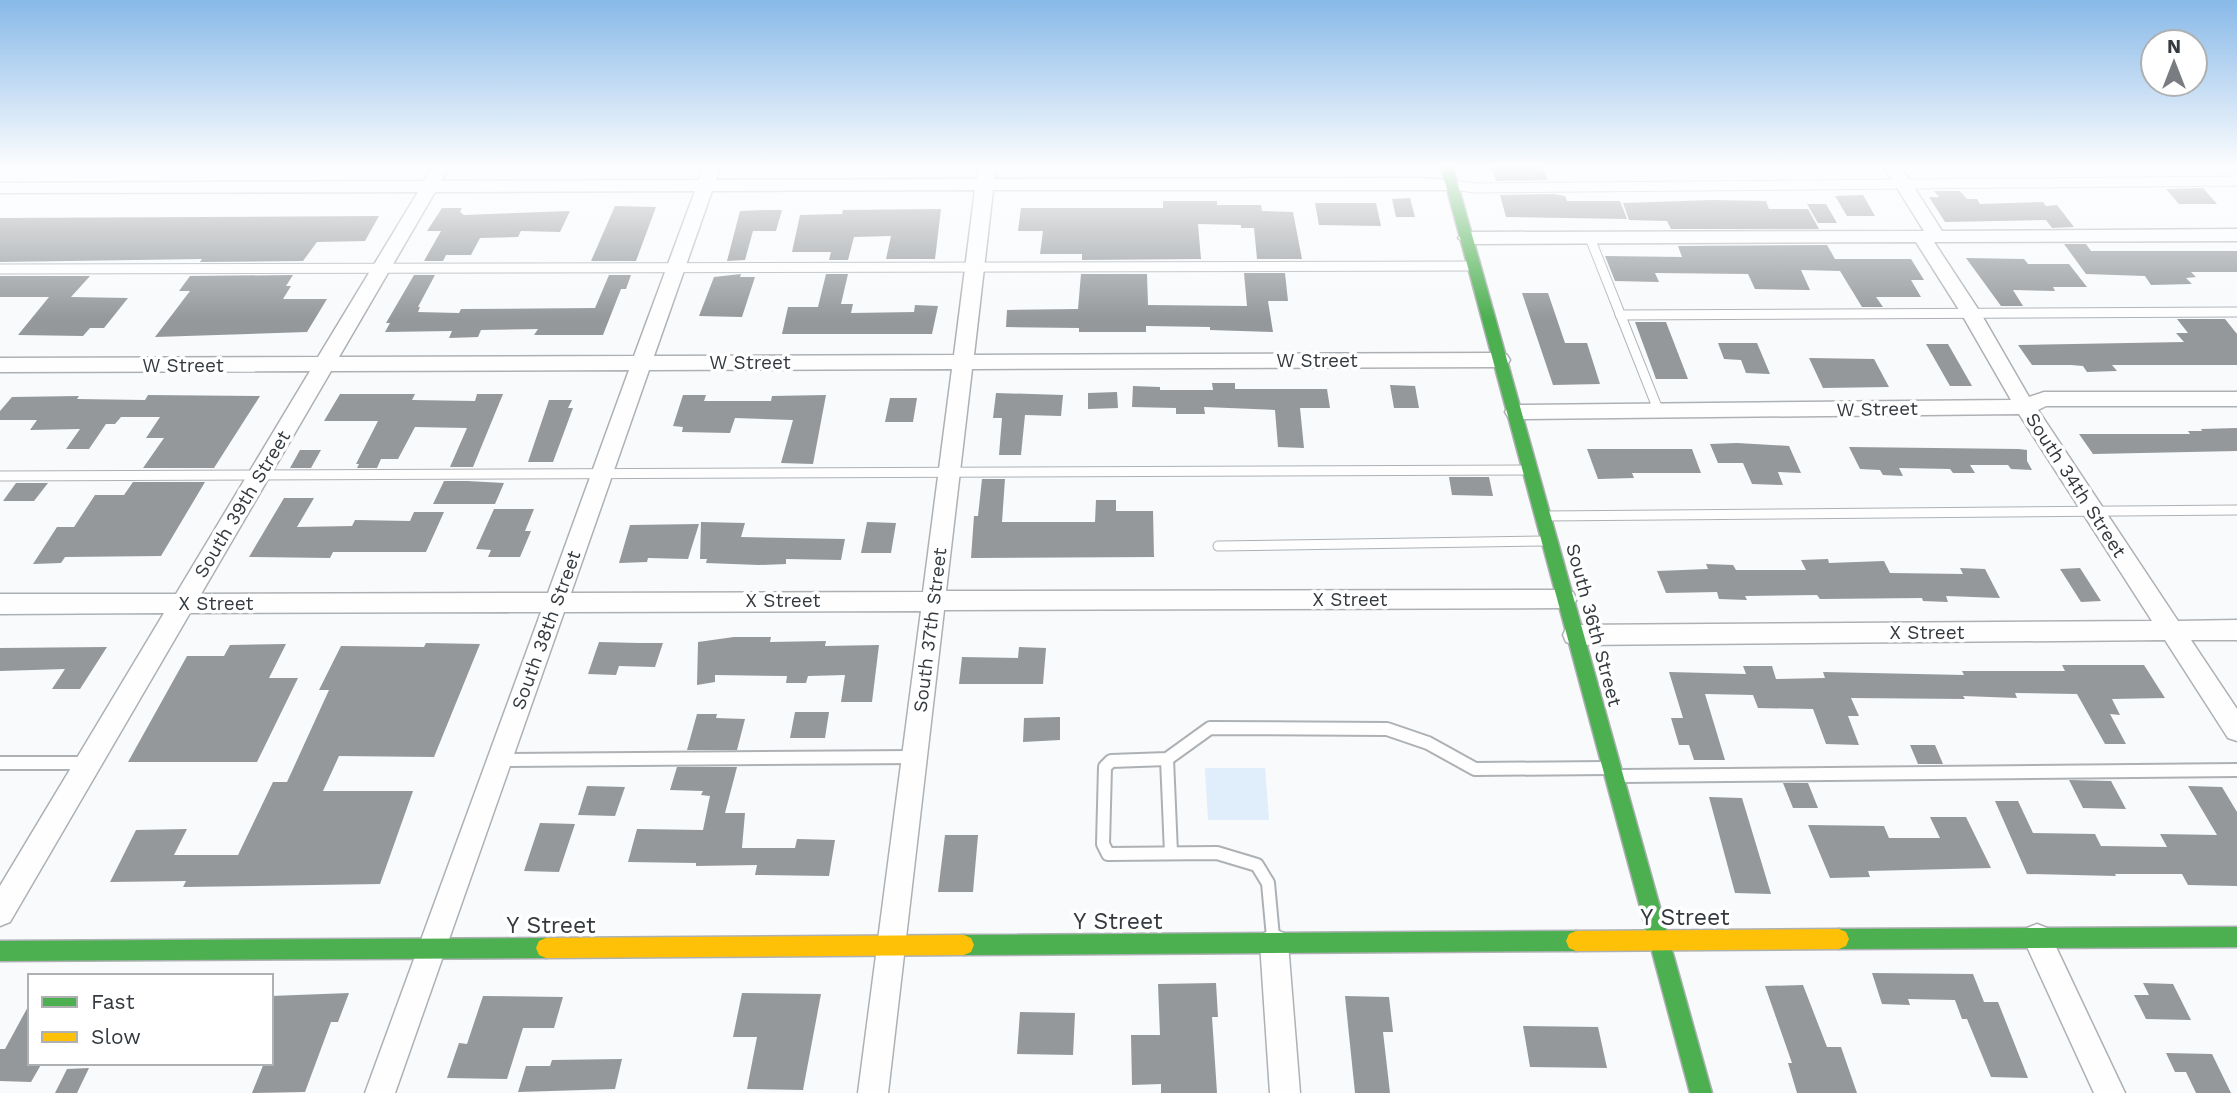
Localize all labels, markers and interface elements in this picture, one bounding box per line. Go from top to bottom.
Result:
north arrow [2139,28,2209,98]
text: N [2167,35,2181,58]
street label: W Street [1276,349,1358,372]
street label: W Street [709,351,791,374]
street label: W Street [142,354,224,377]
street label: W Street [1836,397,1918,421]
street label: South 34th Street [2021,408,2131,562]
street label: South 39th Street [189,426,295,582]
street label: South 36th Street [1561,541,1627,709]
street label: South 37th Street [908,546,952,714]
street label: South 38th Street [507,547,585,713]
street label: X Street [1313,588,1387,611]
street label: X Street [746,589,820,612]
street label: X Street [179,592,253,615]
street label: X Street [1890,621,1964,644]
street label: Y Street [1640,904,1730,931]
street label: Y Street [1073,908,1163,935]
street label: Y Street [506,912,596,939]
legend [28,974,273,1065]
text: Fast [91,989,135,1014]
text: Slow [91,1024,141,1049]

